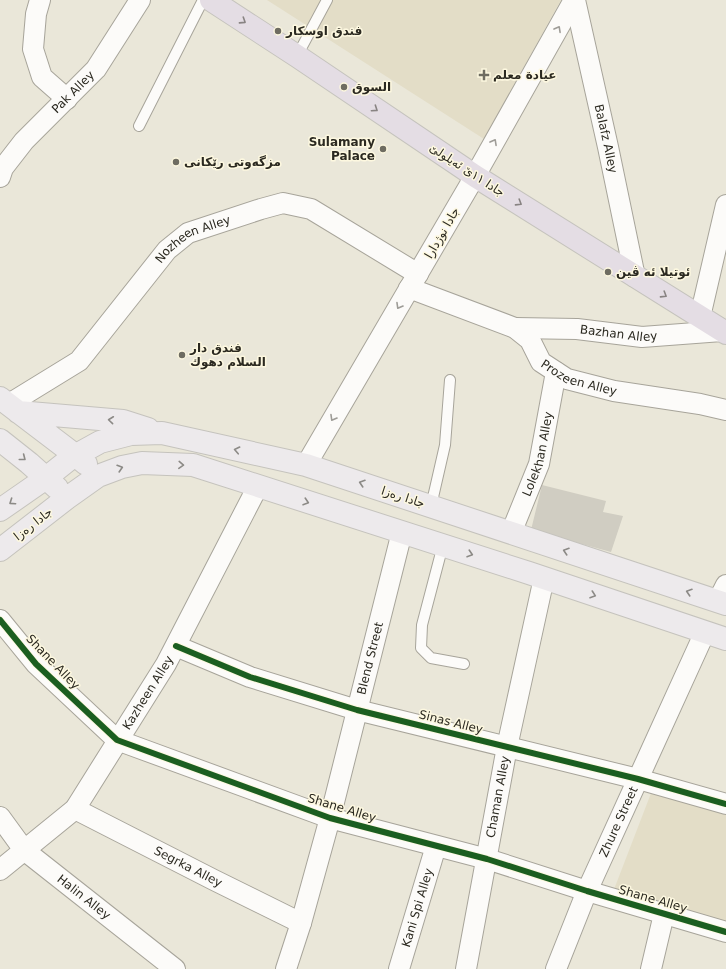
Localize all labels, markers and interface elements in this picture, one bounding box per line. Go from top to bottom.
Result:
one-way arrow [239,16,246,23]
place label: فندق اوسكار [285,24,362,39]
one-way arrow [553,25,561,33]
marker: فندق اوسكار [273,26,283,36]
street label: Pak Alley [49,68,97,116]
place label: عيادة معلم [493,68,557,82]
marker: عيادة معلم [478,69,490,81]
place label: السوق [352,80,391,95]
marker: السوق [339,82,349,92]
street label: Balafz Alley [592,103,620,174]
one-way arrow [371,104,378,112]
place label: Sulamany Palace [309,135,375,163]
one-way arrow [490,139,497,146]
street label: جادا ١١ێ ئه‌یلولێ [426,141,507,200]
marker: Sulamany Palace [378,144,388,154]
place label: مزگەوتی رێکانی [184,155,281,170]
marker: مزگەوتی رێکانی [171,157,181,167]
one-way arrow [515,198,522,206]
street label: جادا نوژدارا [422,205,463,262]
street label: Nozheen Alley [152,213,232,266]
place label: ئوتيلا ئه ڤين [616,265,690,280]
marker: ئوتيلا ئه ڤين [603,267,613,277]
one-way arrow [660,290,667,298]
one-way arrow [396,302,403,309]
street label: Bazhan Alley [579,322,658,344]
place label: فندق دار السلام دهوك [189,341,266,370]
marker: فندق دار السلام دهوك [177,350,187,360]
street label: Prozeen Alley [538,357,618,398]
street label: Lolekhan Alley [520,410,556,498]
one-way arrow [330,414,338,421]
one-way arrow [108,416,114,425]
one-way arrow [234,446,240,454]
one-way arrow [19,454,26,461]
one-way arrow [178,460,184,469]
one-way arrow [116,464,123,473]
one-way arrow [359,480,366,488]
street label: جادا ره‌زا [379,483,426,512]
one-way arrow [9,497,16,504]
one-way arrow [302,497,309,505]
street label: جادا ره‌زا [11,505,56,544]
one-way arrow [562,547,569,556]
one-way arrow [466,549,473,558]
one-way arrow [686,588,693,596]
one-way arrow [589,590,596,598]
street label: Blend Street [354,620,386,696]
street label: Shane Alley [23,632,83,692]
street label: Kazheen Alley [120,653,176,732]
street label: Sinas Alley [418,707,484,737]
street label: Chaman Alley [483,755,512,839]
street label: Zhure Street [596,784,641,859]
street label: Shane Alley [306,791,378,825]
street label: Segrka Alley [152,843,225,890]
street label: Kani Spi Alley [399,867,436,949]
street label: Halin Alley [54,872,113,922]
street label: Shane Alley [617,883,689,915]

